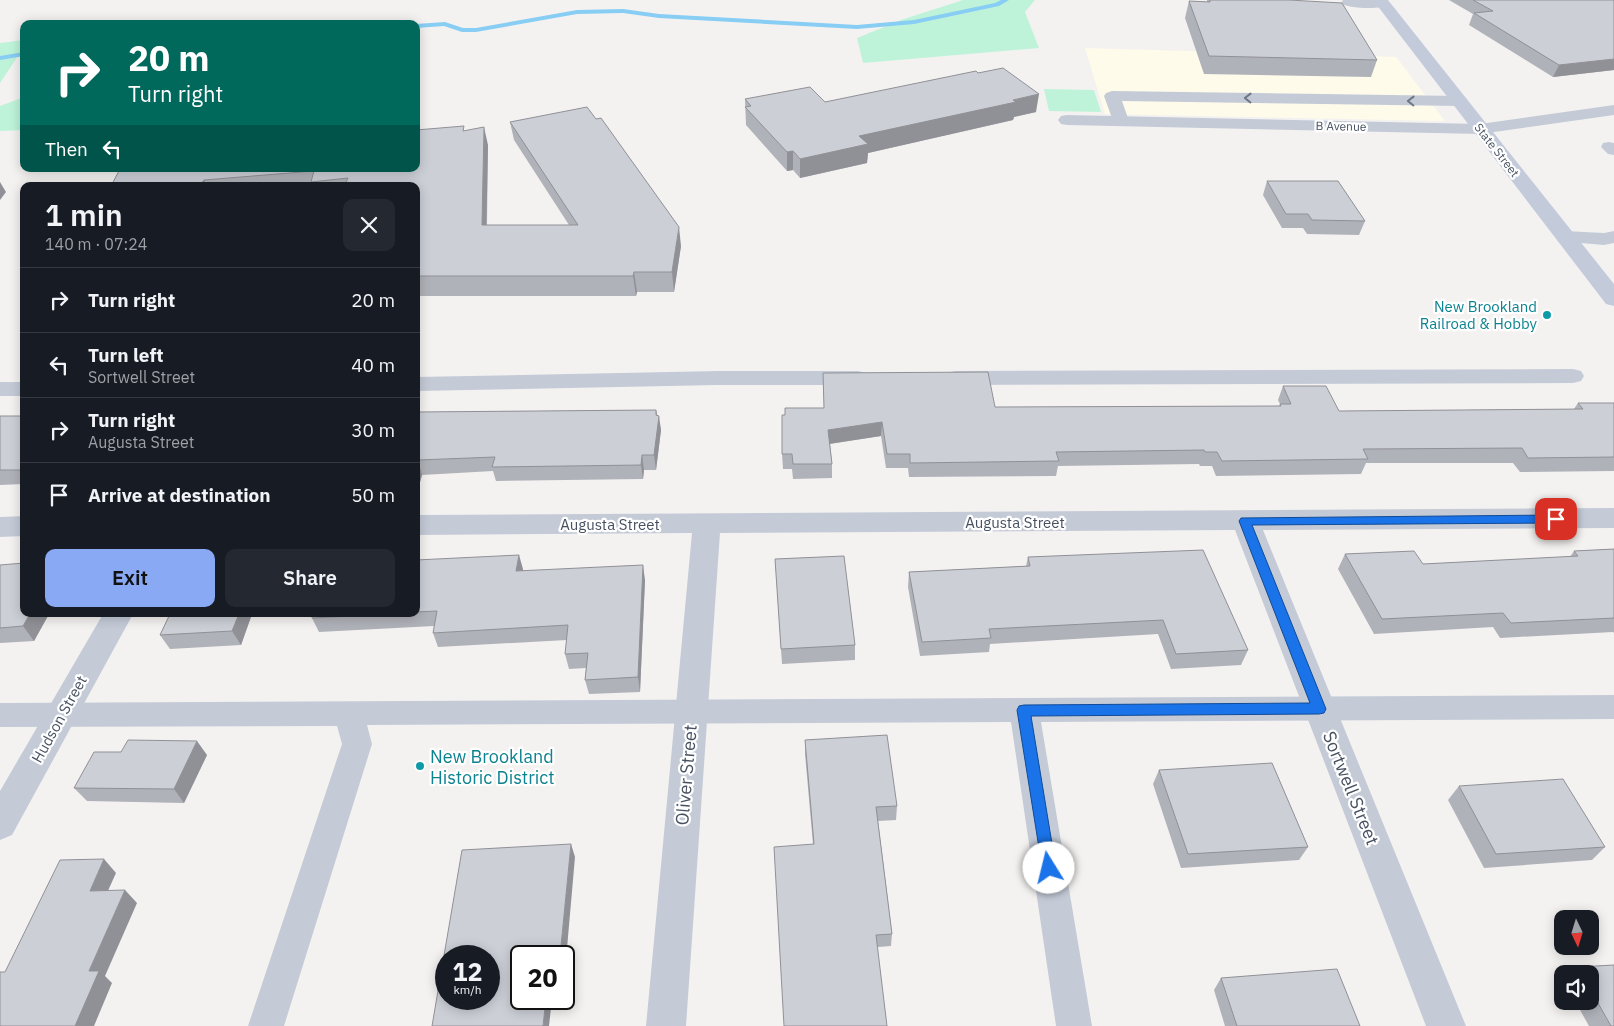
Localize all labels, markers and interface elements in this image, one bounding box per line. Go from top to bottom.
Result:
text: 20 m [128,35,210,81]
icon: right [45,40,110,105]
text: Turn right [128,79,223,108]
one-way arrow [1244,93,1252,103]
one-way arrow [1407,96,1414,106]
street label: B Avenue [1315,118,1367,134]
street label: State Street [1471,120,1523,180]
icon: left [98,135,126,163]
text: Then [45,137,88,161]
text: 1 min [45,195,123,234]
button: close [343,199,395,251]
text: 140 m · 07:24 [45,234,147,254]
icon: right [45,286,73,314]
text: Turn right [88,288,175,312]
text: 20 m [351,288,395,312]
place label: New Brookland Railroad & Hobby [1420,297,1538,333]
marker: New Brookland Railroad & Hobby [1541,309,1553,321]
text: Turn left [88,343,164,367]
icon: left [45,351,73,379]
text: 40 m [351,353,395,377]
text: Sortwell Street [88,367,195,387]
text: Turn right [88,408,175,432]
icon: right [45,416,73,444]
text: 30 m [351,418,395,442]
text: Augusta Street [88,432,194,452]
icon: arrive [45,481,73,509]
text: Arrive at destination [88,483,271,507]
text: 50 m [351,483,395,507]
pin [1535,498,1577,540]
icon: arrive [1542,505,1570,533]
street label: Augusta Street [965,513,1065,532]
street label: Augusta Street [560,515,660,534]
button: Exit [45,549,215,607]
button: Share [225,549,395,607]
street label: Hudson Street [27,672,91,766]
street label: Oliver Street [670,724,702,826]
street label: Sortwell Street [1318,728,1384,848]
place label: New Brookland Historic District [430,745,555,789]
marker: New Brookland Historic District [414,760,426,772]
position arrow [1022,841,1074,893]
north arrow [1554,910,1599,955]
map controls [1554,910,1599,1010]
speed limit sign: 20 [510,945,575,1010]
text: 12 [452,955,483,988]
button: sound [1554,965,1599,1010]
text: km/h [453,982,482,997]

